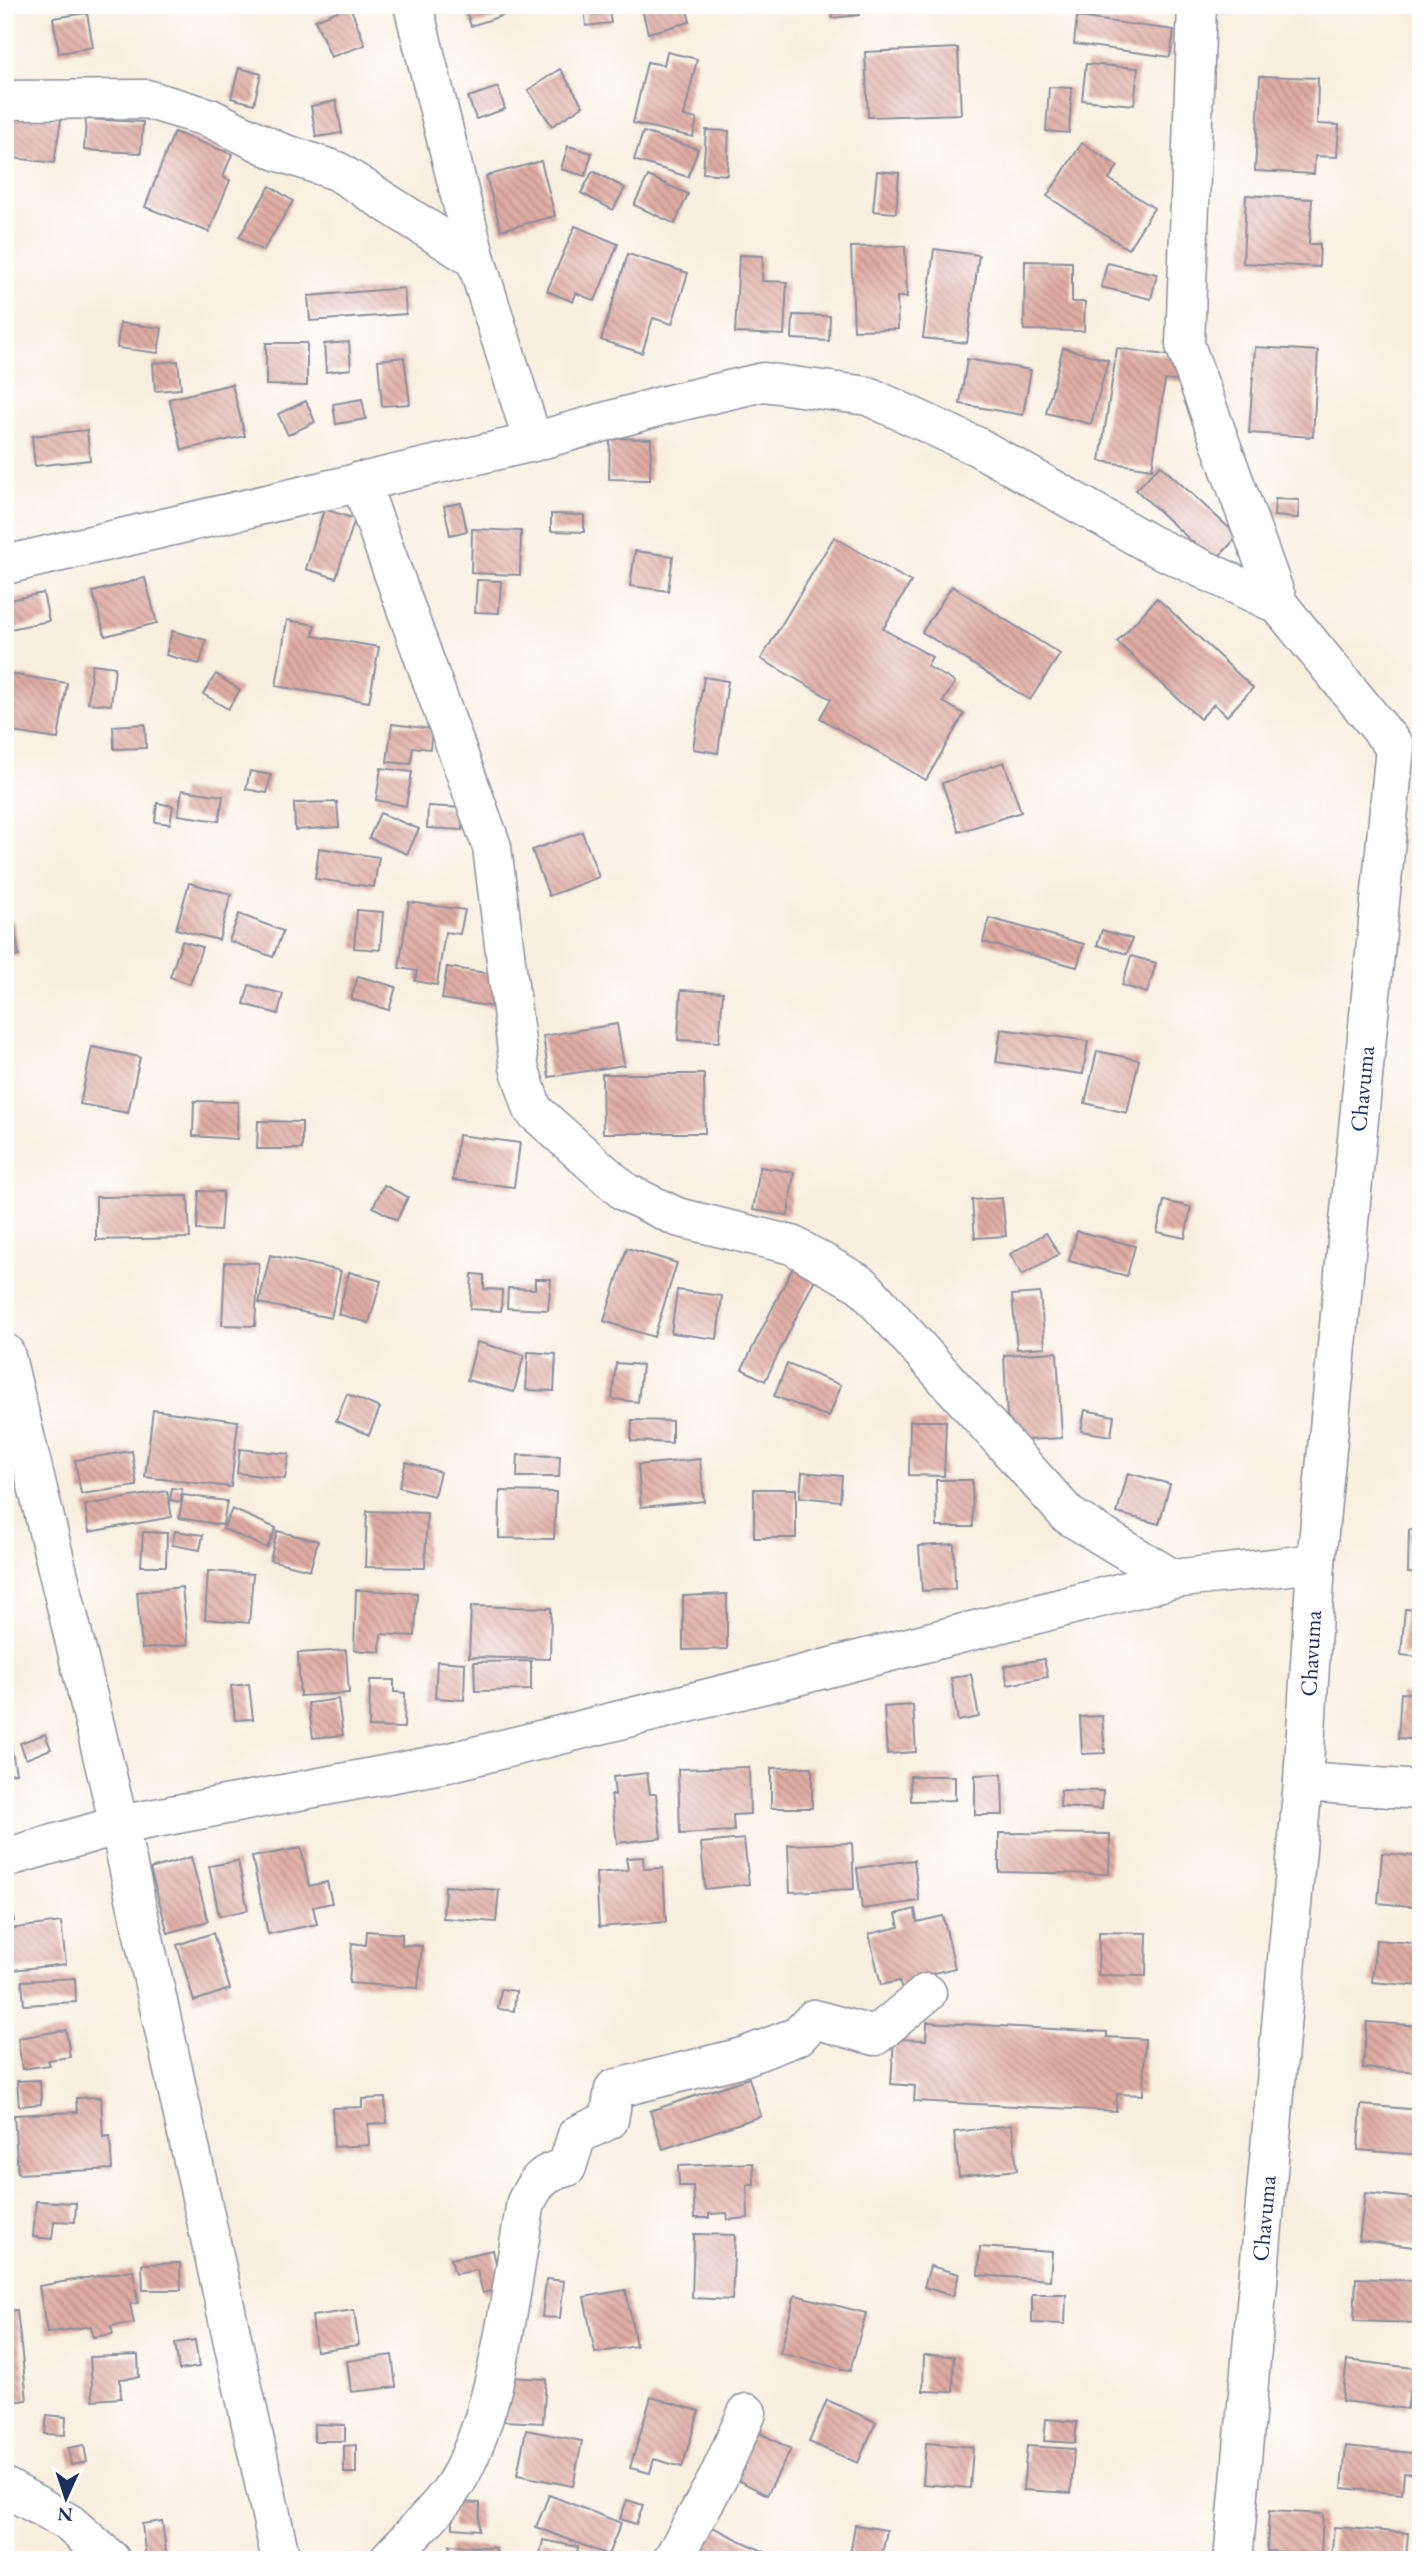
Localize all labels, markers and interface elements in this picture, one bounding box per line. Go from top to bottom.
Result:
street label: Chavuma [1343,1044,1381,1133]
street label: Chavuma [1293,1609,1328,1697]
street label: Chavuma [1245,2173,1283,2263]
north arrow [32,2464,102,2534]
text: N [56,2502,73,2527]

